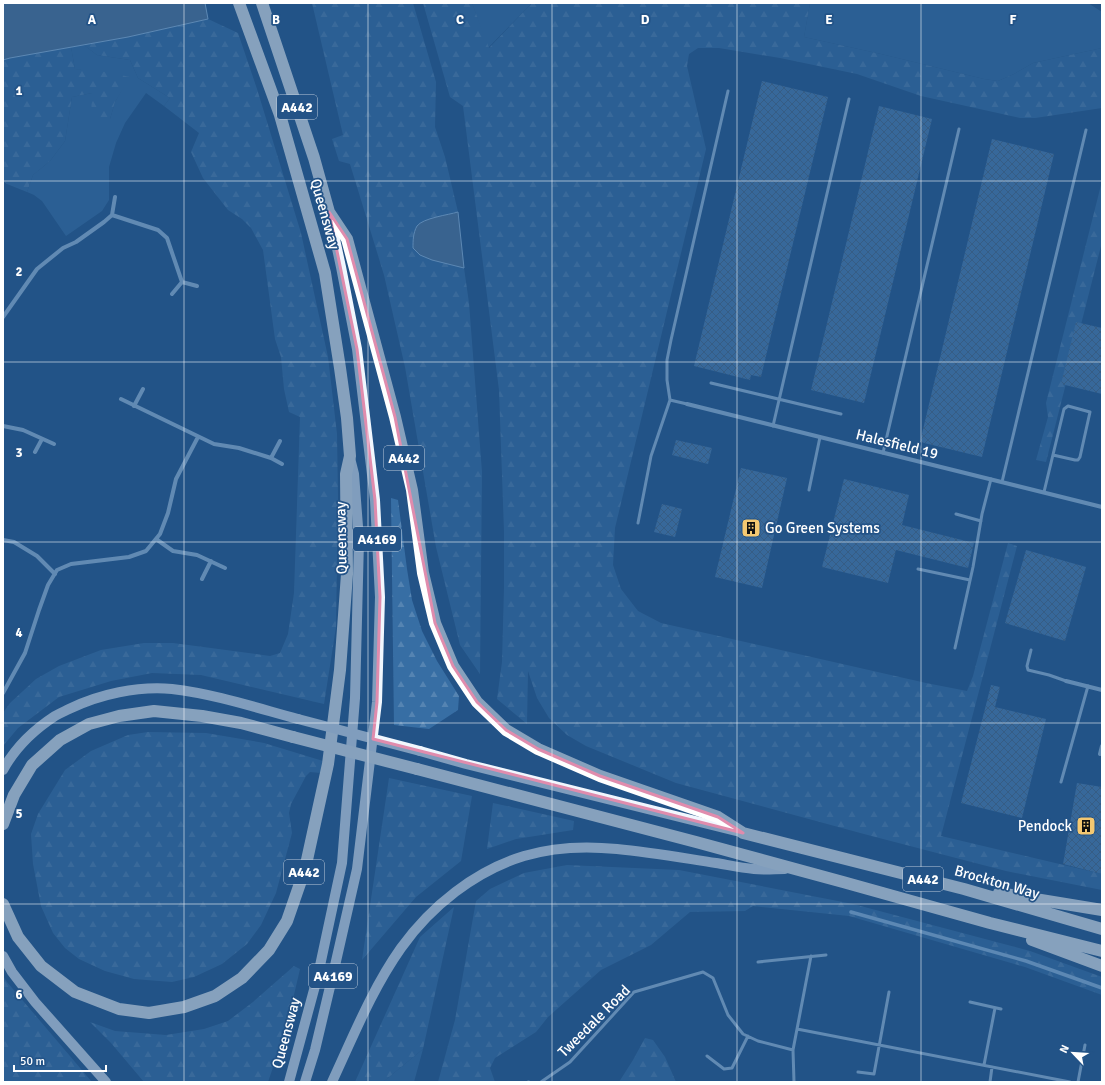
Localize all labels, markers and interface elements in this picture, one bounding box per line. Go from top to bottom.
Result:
text: A [88,12,97,28]
text: B [272,12,280,28]
text: C [456,12,464,28]
text: D [641,12,650,28]
text: E [825,12,833,28]
text: F [1010,12,1017,28]
text: 1 [15,83,23,99]
road number: A442 [277,95,317,119]
street label: Queensway [306,177,344,251]
text: 2 [15,264,23,280]
street label: Halesfield 19 [854,425,940,463]
text: 3 [15,445,23,461]
road number: A442 [384,446,424,470]
street label: Queensway [331,501,351,575]
building icon: Go Green Systems [740,517,762,539]
place label: Go Green Systems [765,519,880,537]
road number: A4169 [353,527,401,551]
text: 4 [15,625,23,641]
text: 5 [15,806,23,822]
building icon: Pendock [1075,815,1097,837]
place label: Pendock [1018,817,1072,835]
road number: A442 [284,860,324,884]
street label: Brockton Way [952,861,1042,903]
road number: A442 [903,867,943,891]
road number: A4169 [309,964,357,988]
street label: Tweedale Road [554,981,634,1061]
text: 6 [15,987,23,1003]
street label: Queensway [268,995,304,1071]
north arrow [1053,1033,1093,1073]
text: N [1057,1043,1072,1055]
scale bar [14,1047,106,1073]
text: 50 m [20,1054,45,1069]

